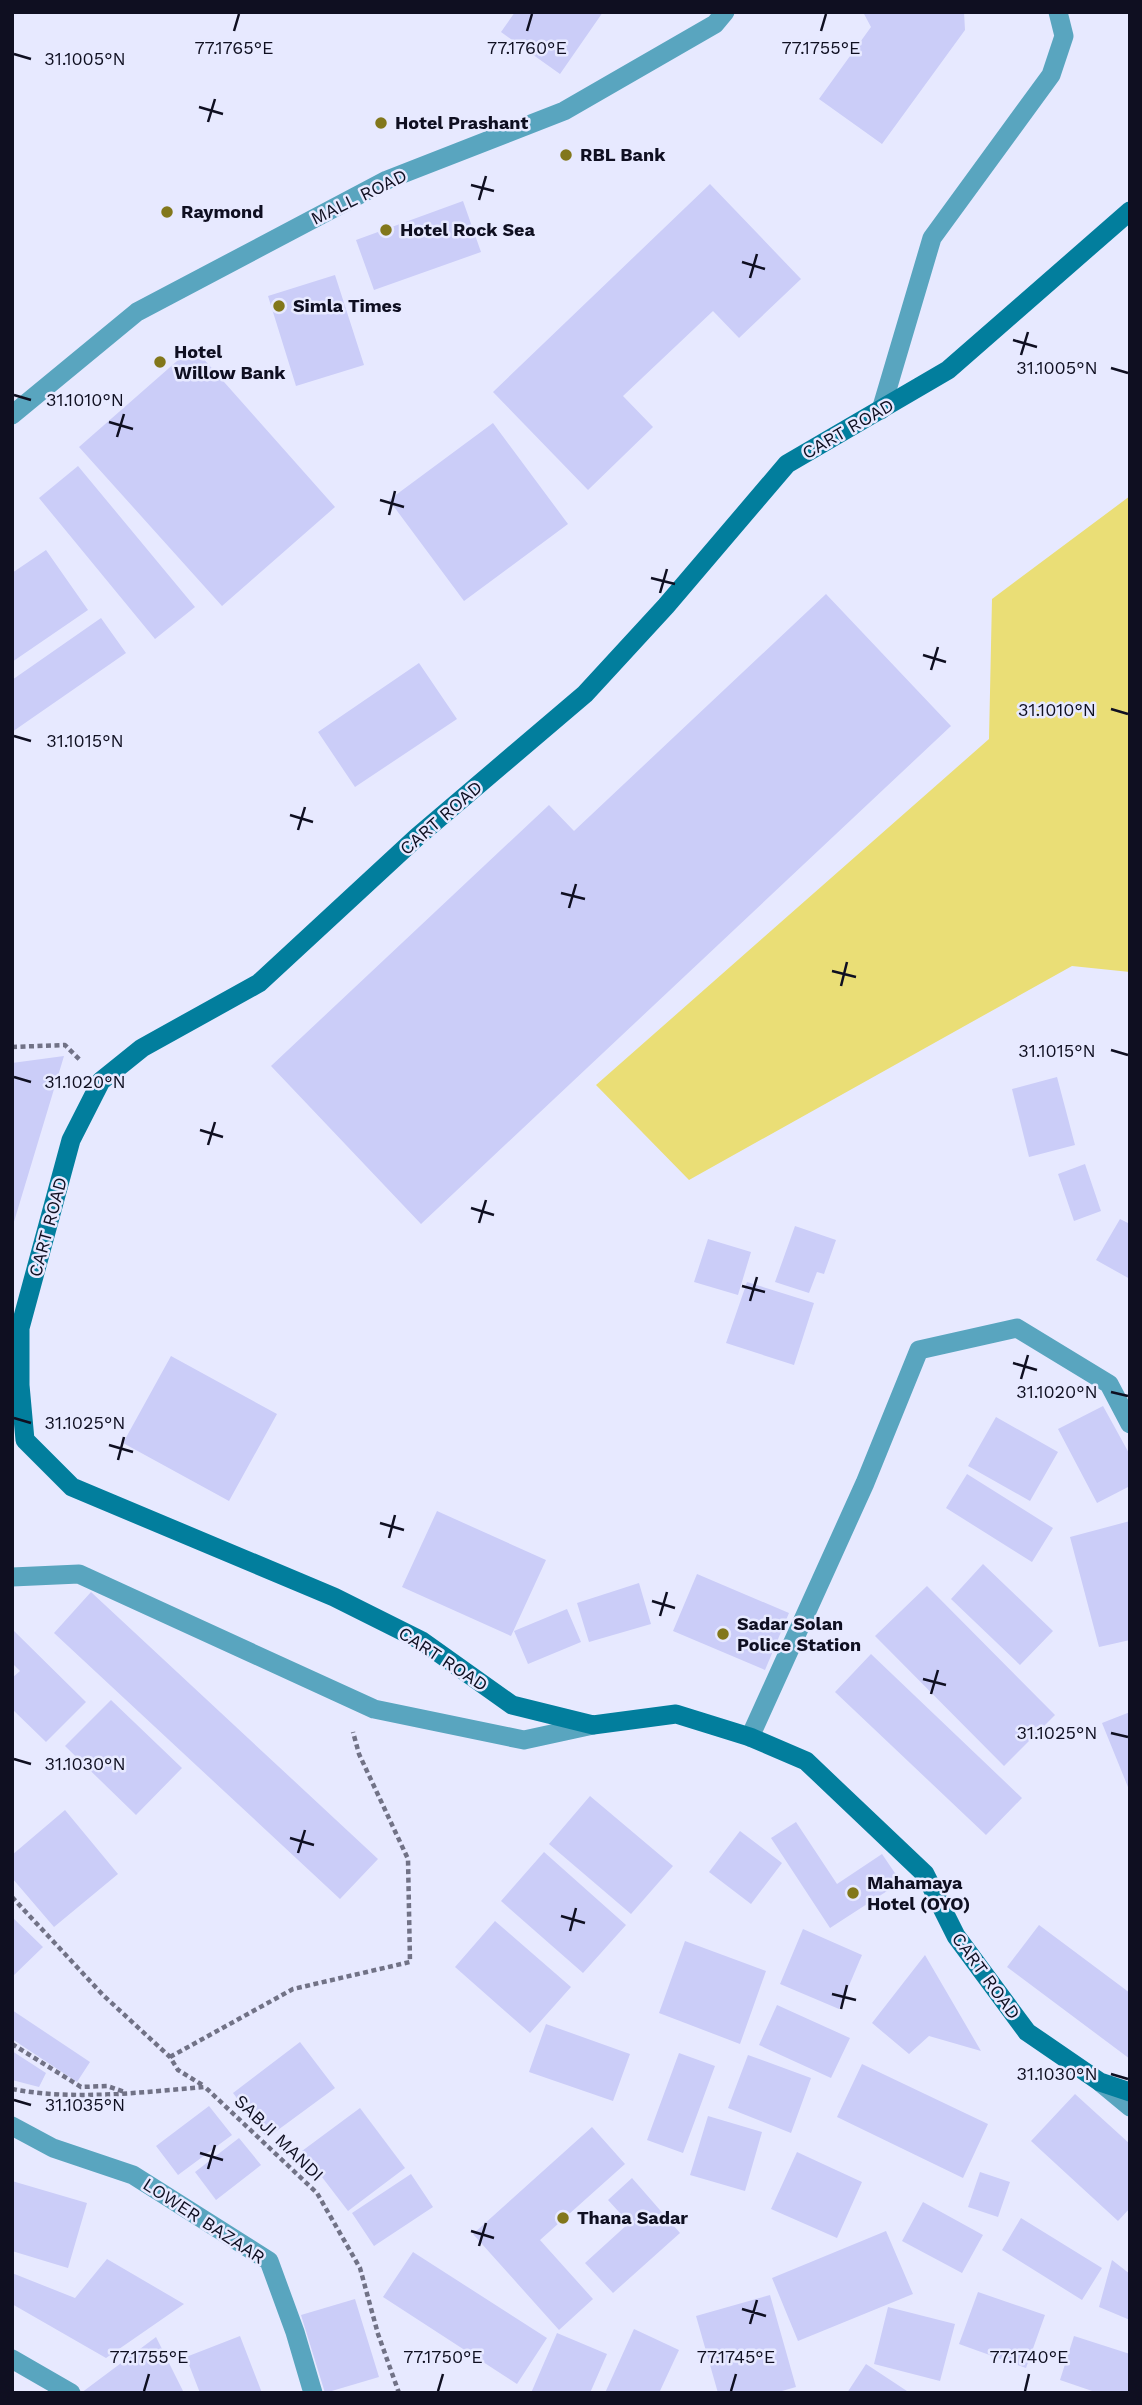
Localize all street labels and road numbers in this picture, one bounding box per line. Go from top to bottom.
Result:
street label: MALL ROAD [307,164,410,229]
street label: CART ROAD [798,394,897,463]
street label: CART ROAD [395,776,486,859]
street label: CART ROAD [24,1175,71,1279]
street label: CART ROAD [395,1622,492,1695]
street label: CART ROAD [948,1928,1025,2023]
street label: SABJI MANDI [231,2090,328,2185]
street label: LOWER BAZAAR [139,2173,269,2268]

